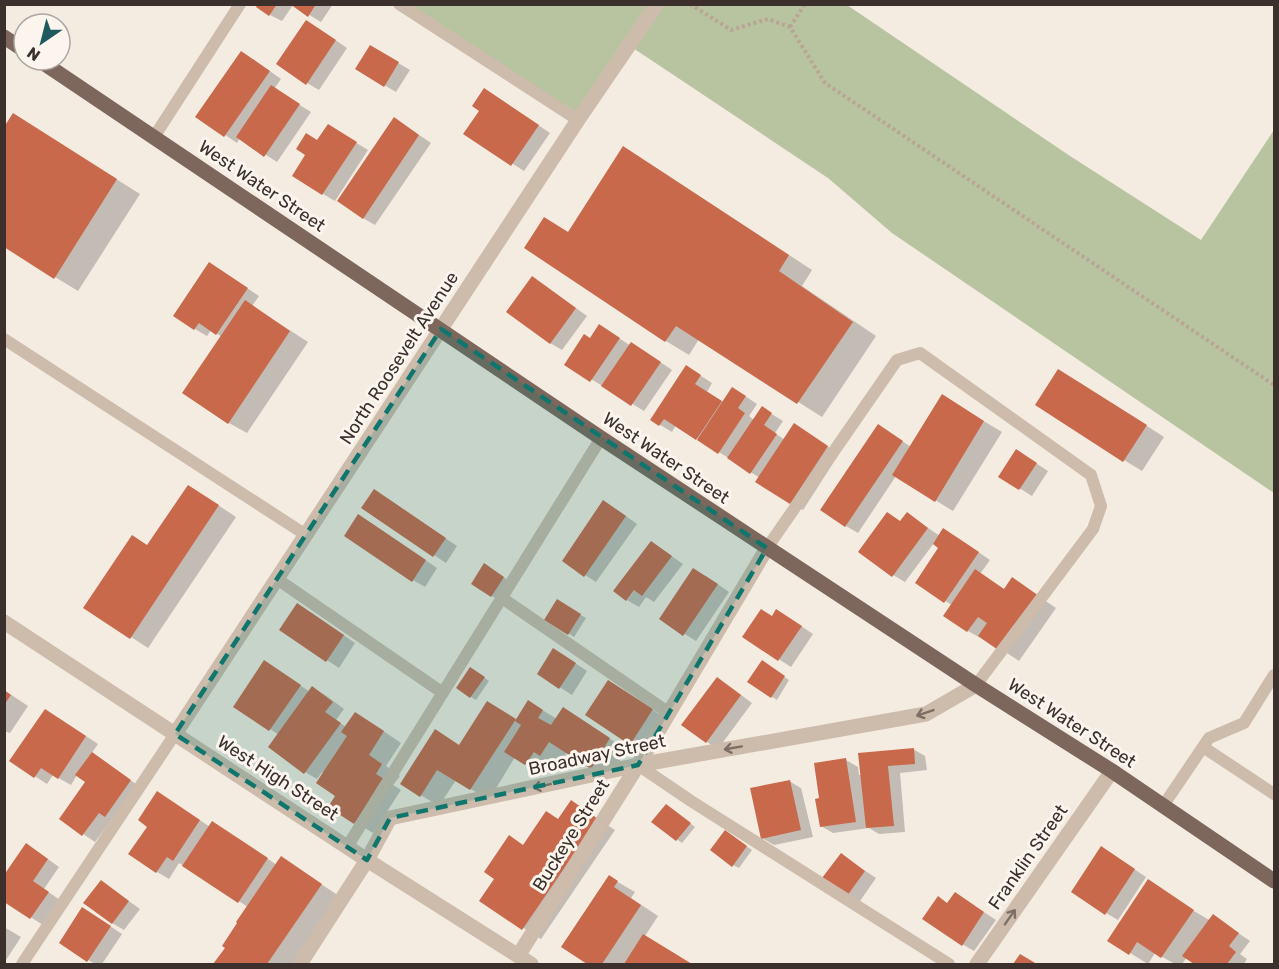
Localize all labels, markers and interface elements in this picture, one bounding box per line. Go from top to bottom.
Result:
north arrow [12,12,72,72]
text: N [24,43,44,65]
street label: West Water Street [194,135,330,237]
street label: North Roosevelt Avenue [335,268,463,448]
street label: West Water Street [598,407,734,509]
street label: West Water Street [1004,673,1140,773]
one-way arrow [916,708,934,719]
street label: Broadway Street [527,730,667,780]
street label: West High Street [213,731,343,825]
one-way arrow [724,743,743,754]
street label: Buckeye Street [528,775,614,895]
one-way arrow [533,780,552,792]
street label: Franklin Street [984,800,1072,914]
one-way arrow [1004,909,1016,925]

